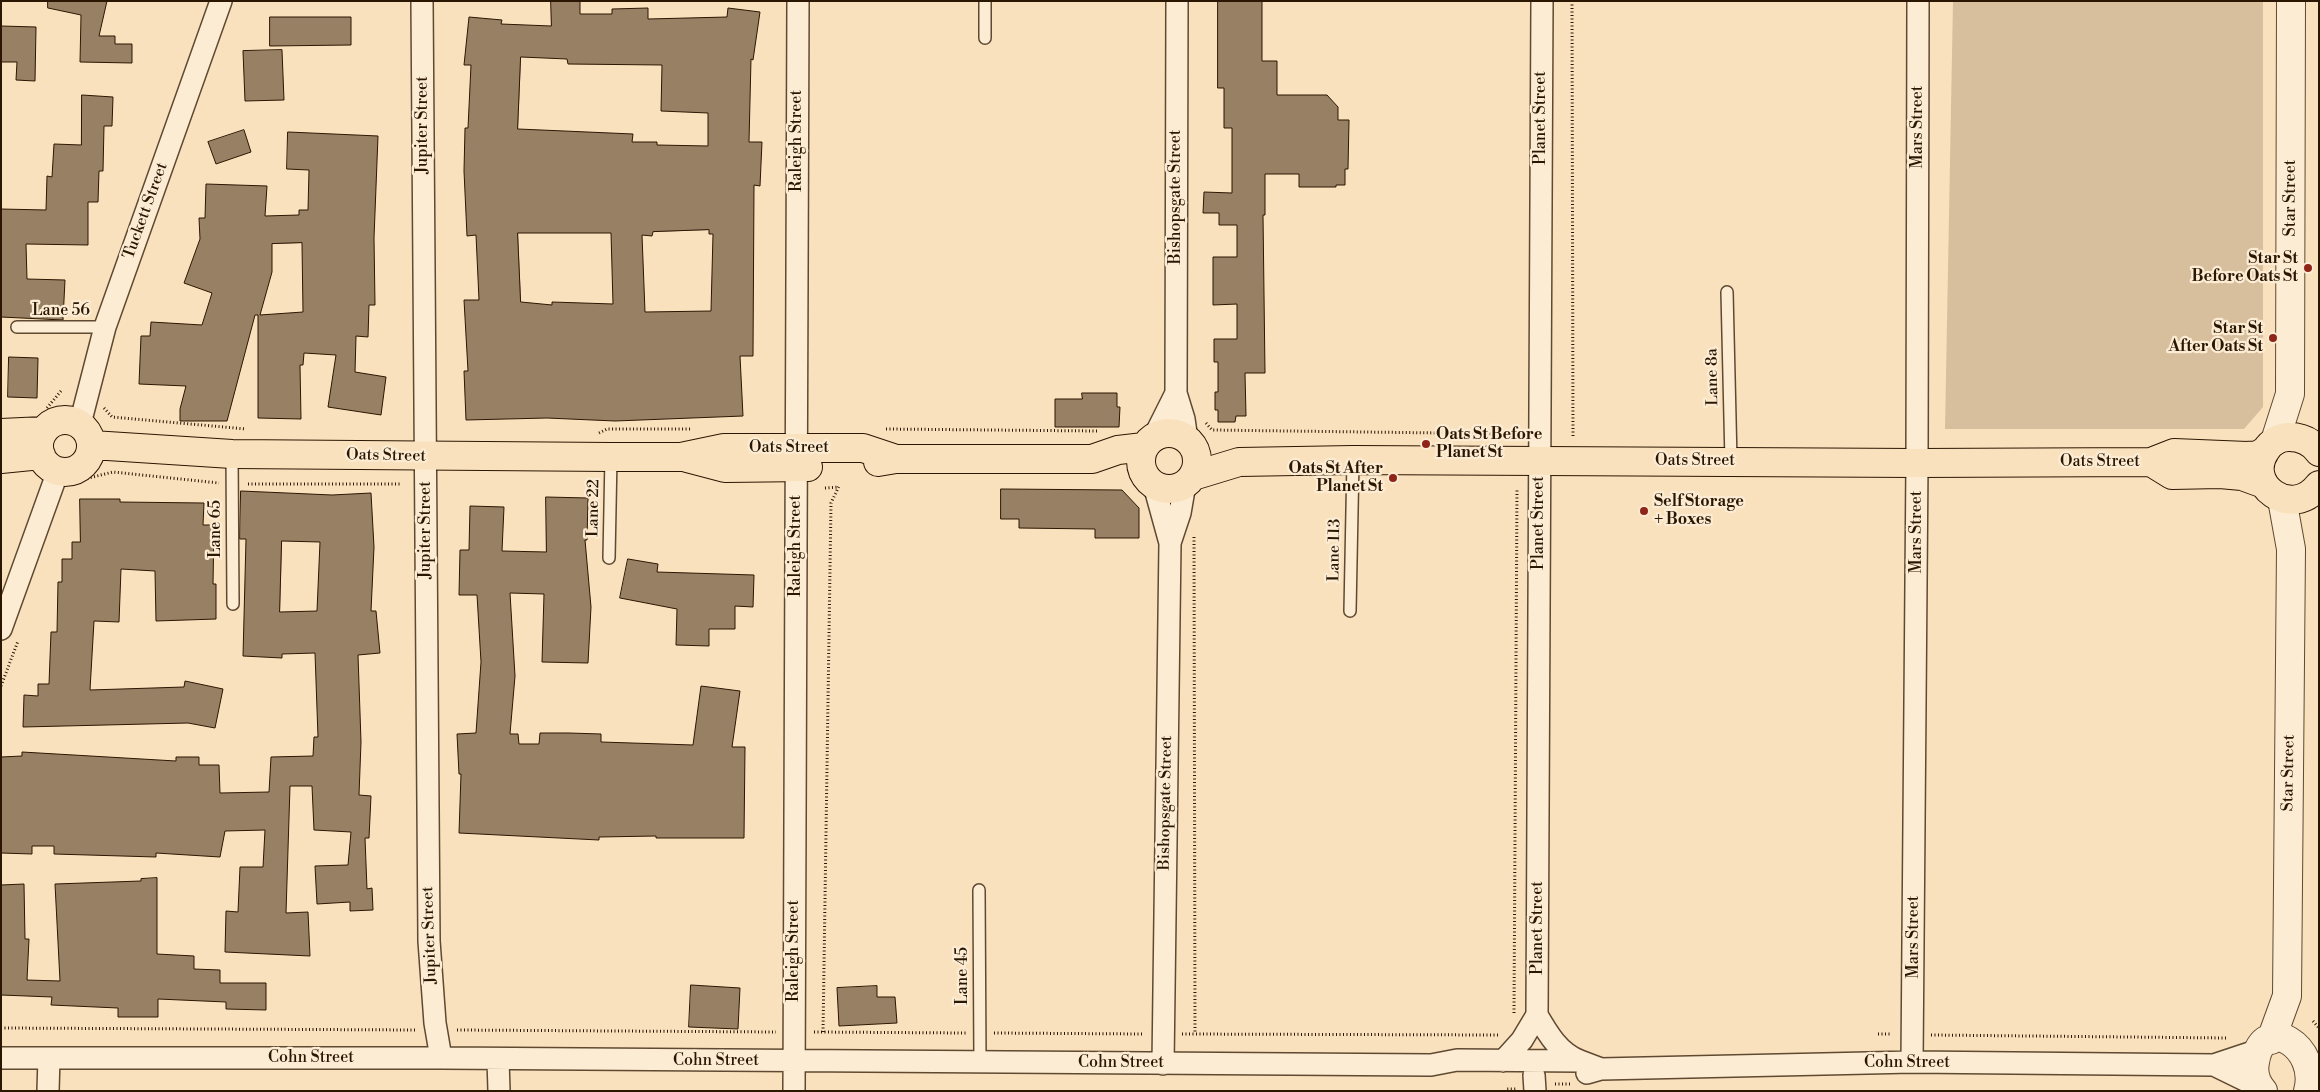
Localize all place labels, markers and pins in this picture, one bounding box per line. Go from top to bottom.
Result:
place label: Star St Before Oats St [2192,249,2298,287]
marker: Star St Before Oats St [2302,262,2314,274]
place label: Star St After Oats St [2169,319,2263,357]
marker: Star St After Oats St [2267,332,2279,344]
place label: Oats St Before Planet St [1436,425,1542,463]
marker: Oats St Before Planet St [1420,438,1432,450]
place label: Oats St After Planet St [1289,459,1383,497]
marker: Oats St After Planet St [1387,472,1399,484]
place label: Self Storage + Boxes [1654,492,1744,530]
marker: Self Storage + Boxes [1638,505,1650,517]

